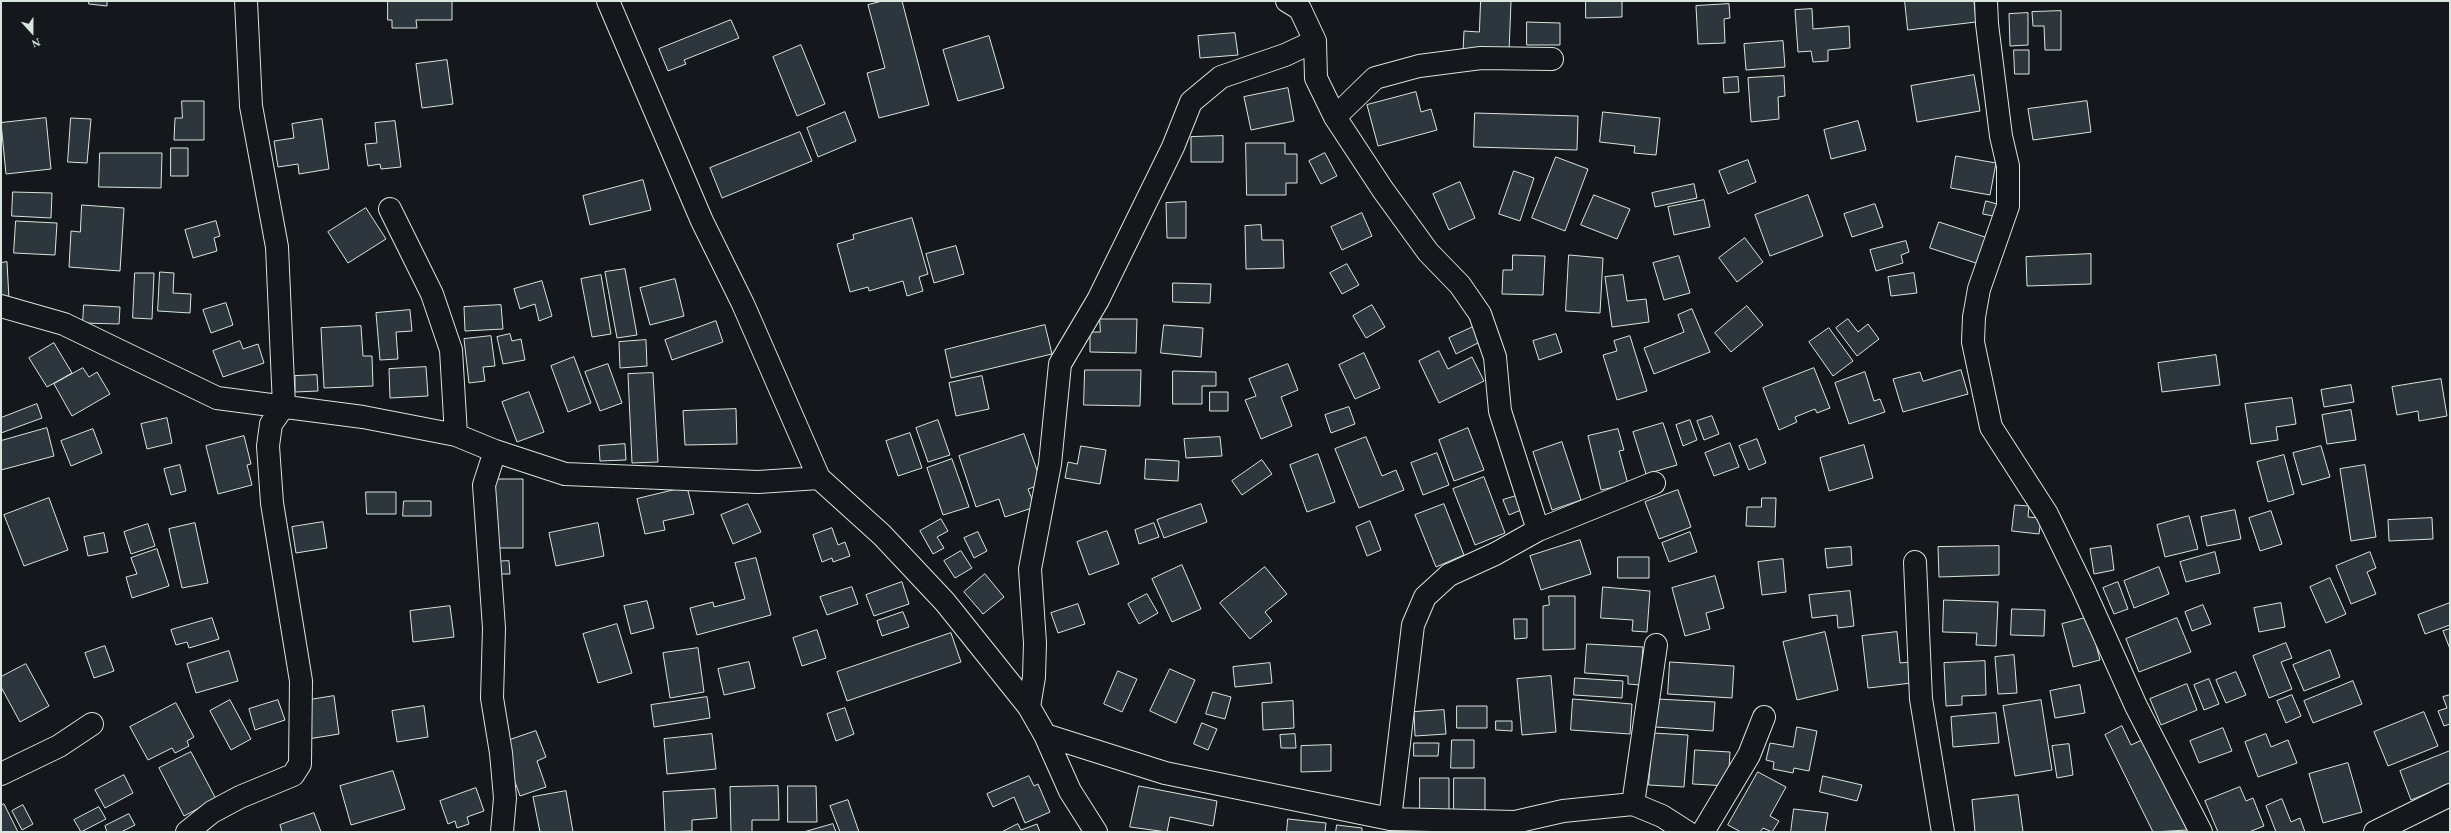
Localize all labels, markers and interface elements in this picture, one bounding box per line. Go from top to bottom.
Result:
north arrow [12,12,52,52]
text: N [30,36,42,50]

